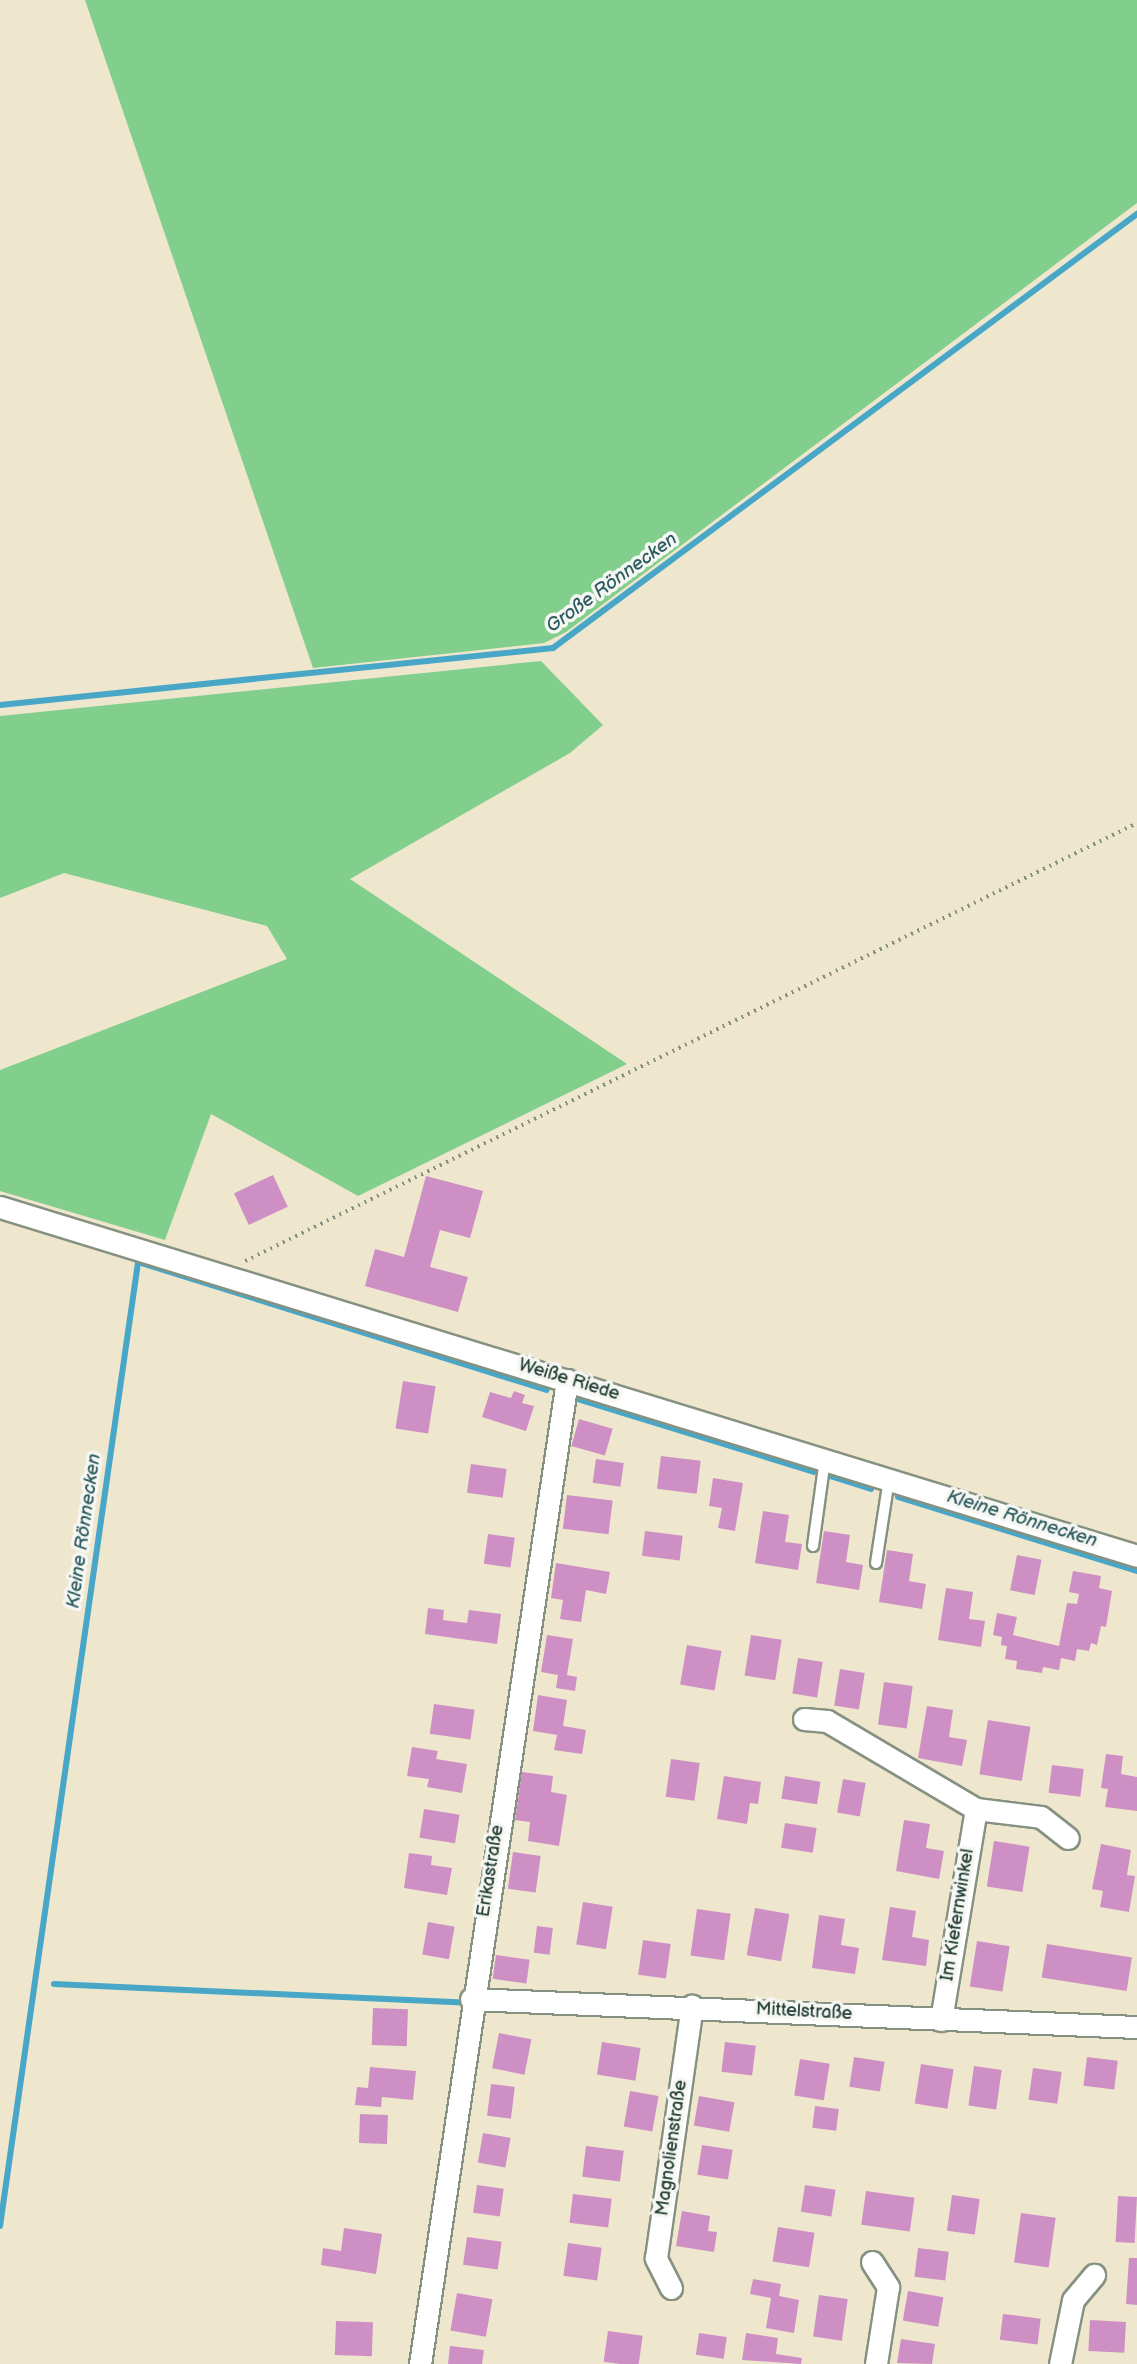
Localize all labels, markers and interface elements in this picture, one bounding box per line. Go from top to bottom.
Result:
water label: Große Rönnecken [542,528,682,638]
street label: Weiße Riede [516,1354,622,1406]
water label: Kleine Rönnecken [62,1452,106,1610]
water label: Kleine Rönnecken [944,1485,1100,1553]
street label: Erikastraße [473,1824,509,1918]
street label: Im Kiefernwinkel [937,1847,979,1983]
street label: Mittelstraße [755,1999,853,2025]
street label: Magnolienstraße [652,2079,692,2217]

